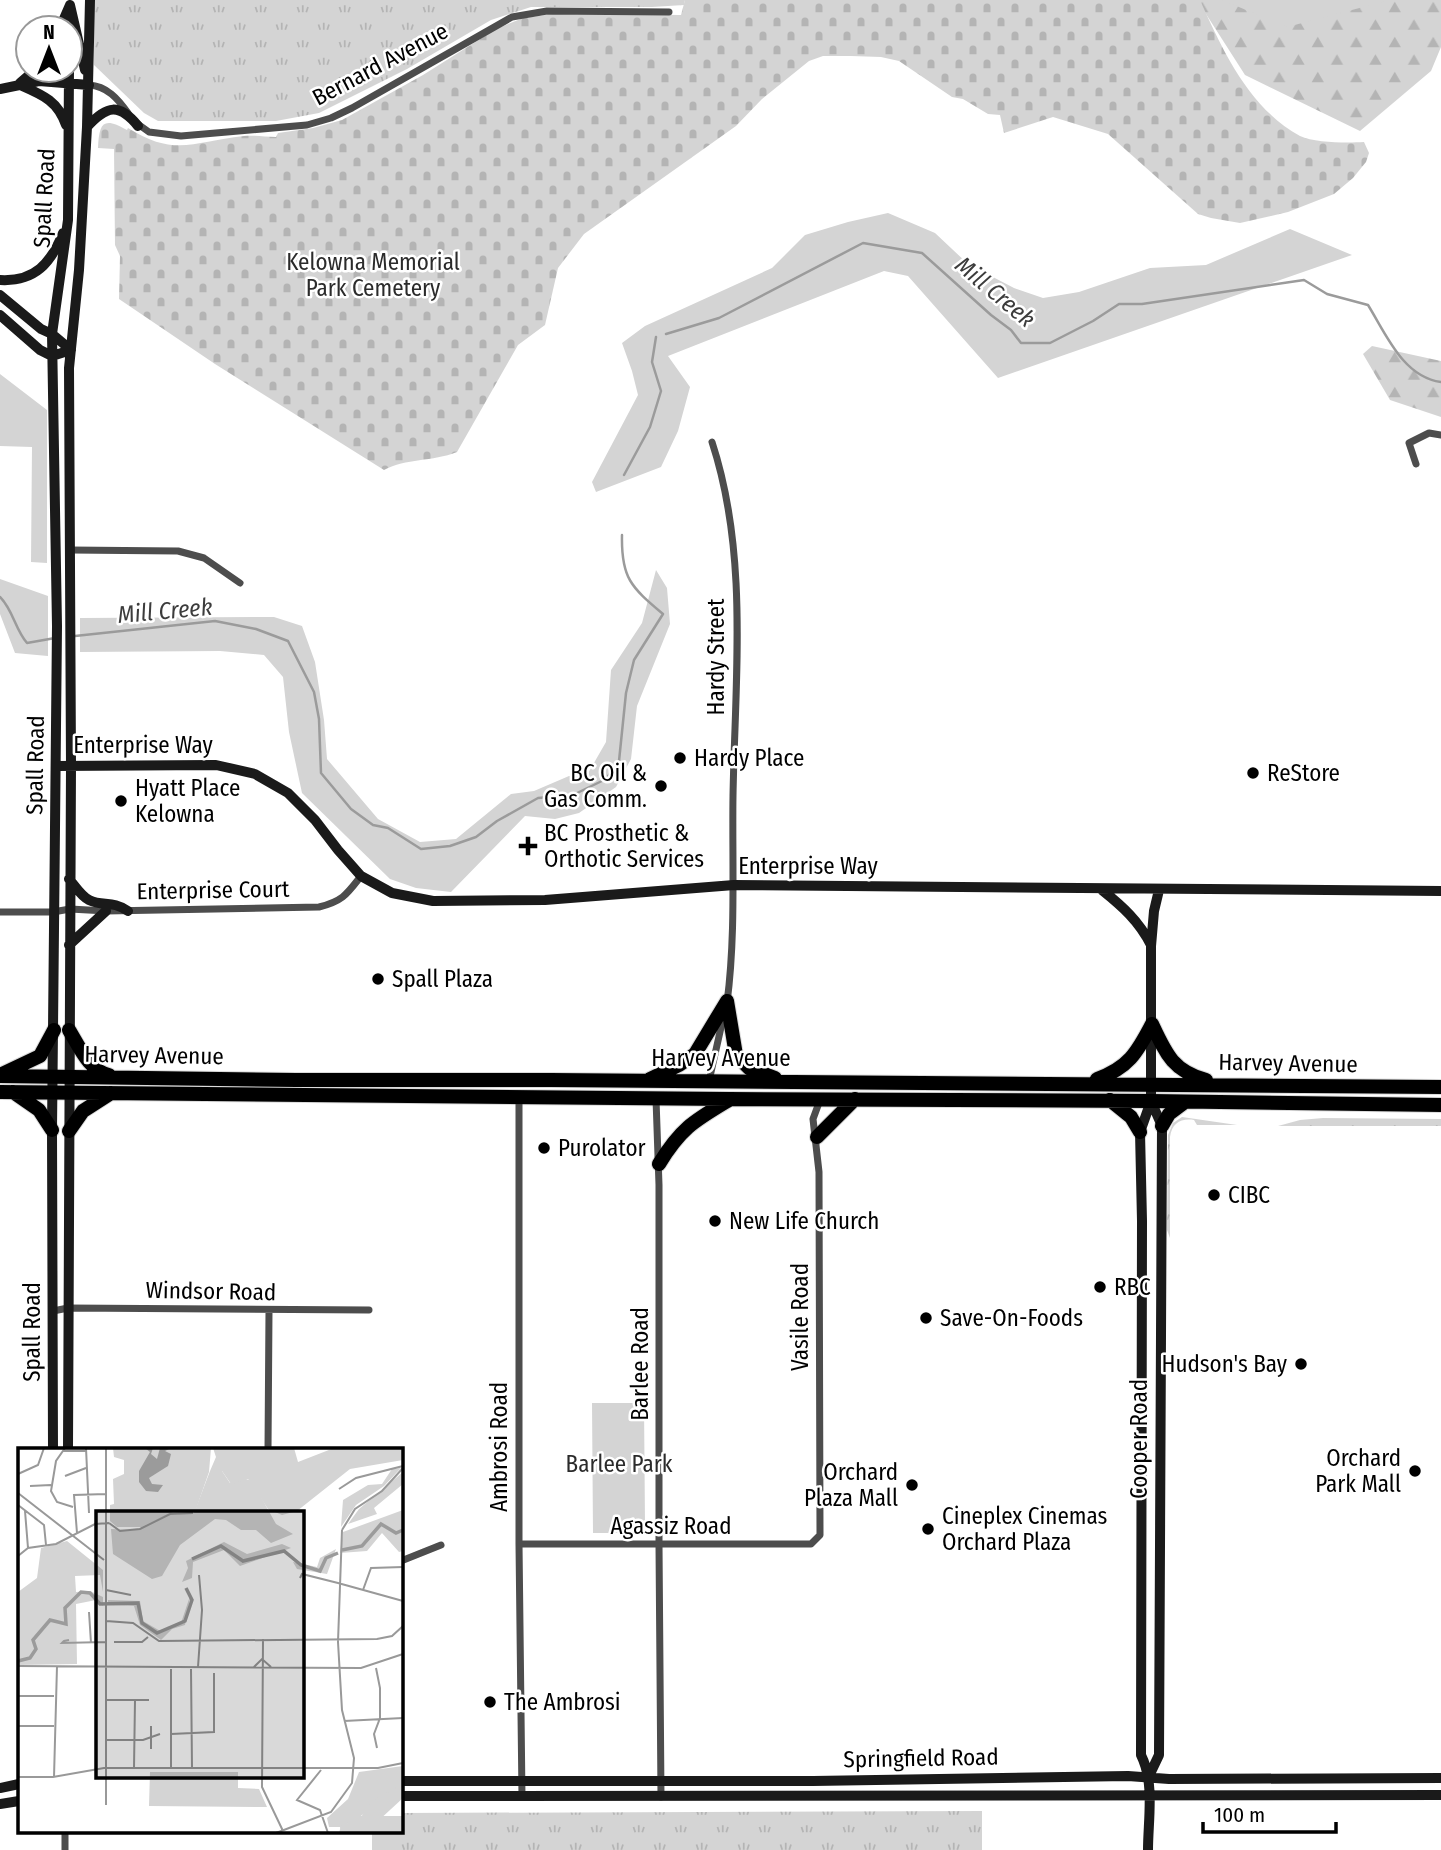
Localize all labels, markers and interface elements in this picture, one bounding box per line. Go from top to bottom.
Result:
north arrow [14,14,84,84]
street label: Bernard Avenue [307,17,453,111]
text: N [43,21,55,44]
street label: Spall Road [27,147,61,249]
park label: Kelowna Memorial Park Cemetery [286,248,460,302]
water label: Mill Creek [950,251,1040,333]
water label: Mill Creek [116,593,214,629]
street label: Hardy Street [702,598,730,716]
street label: Spall Road [20,715,50,815]
street label: Enterprise Way [73,731,214,759]
place label: Hardy Place [694,744,804,772]
marker: Hardy Place [672,750,688,766]
place label: BC Oil & Gas Comm. [544,759,647,813]
place label: ReStore [1267,759,1340,787]
marker: ReStore [1245,765,1261,781]
place label: Hyatt Place Kelowna [135,774,240,828]
marker: BC Oil & Gas Comm. [653,778,669,794]
marker: Hyatt Place Kelowna [113,793,129,809]
place label: BC Prosthetic & Orthotic Services [544,819,704,873]
marker: BC Prosthetic & Orthotic Services [518,836,538,856]
street label: Enterprise Way [738,852,879,880]
street label: Enterprise Court [136,875,290,905]
place label: Spall Plaza [392,965,493,993]
marker: Spall Plaza [370,971,386,987]
street label: Harvey Avenue [84,1040,224,1070]
street label: Harvey Avenue [651,1044,791,1072]
street label: Harvey Avenue [1218,1048,1358,1078]
place label: Purolator [558,1134,646,1162]
marker: Purolator [536,1140,552,1156]
place label: CIBC [1228,1181,1270,1209]
marker: CIBC [1206,1187,1222,1203]
place label: New Life Church [729,1207,879,1235]
marker: New Life Church [707,1213,723,1229]
street label: Vasile Road [786,1263,814,1371]
place label: RBC [1114,1273,1151,1301]
street label: Windsor Road [146,1276,276,1306]
marker: RBC [1092,1279,1108,1295]
street label: Spall Road [18,1282,46,1382]
place label: Save-On-Foods [940,1304,1083,1332]
street label: Barlee Road [626,1307,654,1421]
marker: Save-On-Foods [918,1310,934,1326]
place label: Hudson's Bay [1161,1350,1288,1378]
marker: Hudson's Bay [1293,1356,1309,1372]
street label: Cooper Road [1125,1379,1153,1499]
street label: Ambrosi Road [485,1382,513,1512]
place label: Orchard Park Mall [1315,1444,1401,1498]
inset map [18,1448,402,1832]
park label: Barlee Park [566,1450,673,1478]
place label: Orchard Plaza Mall [804,1458,898,1512]
marker: Orchard Park Mall [1407,1463,1423,1479]
marker: Orchard Plaza Mall [904,1477,920,1493]
place label: Cineplex Cinemas Orchard Plaza [942,1502,1108,1556]
street label: Agassiz Road [611,1512,731,1540]
marker: Cineplex Cinemas Orchard Plaza [920,1521,936,1537]
place label: The Ambrosi [504,1688,621,1716]
marker: The Ambrosi [482,1694,498,1710]
street label: Springfield Road [843,1743,999,1773]
scale bar [1203,1790,1336,1834]
text: 100 m [1214,1802,1265,1828]

